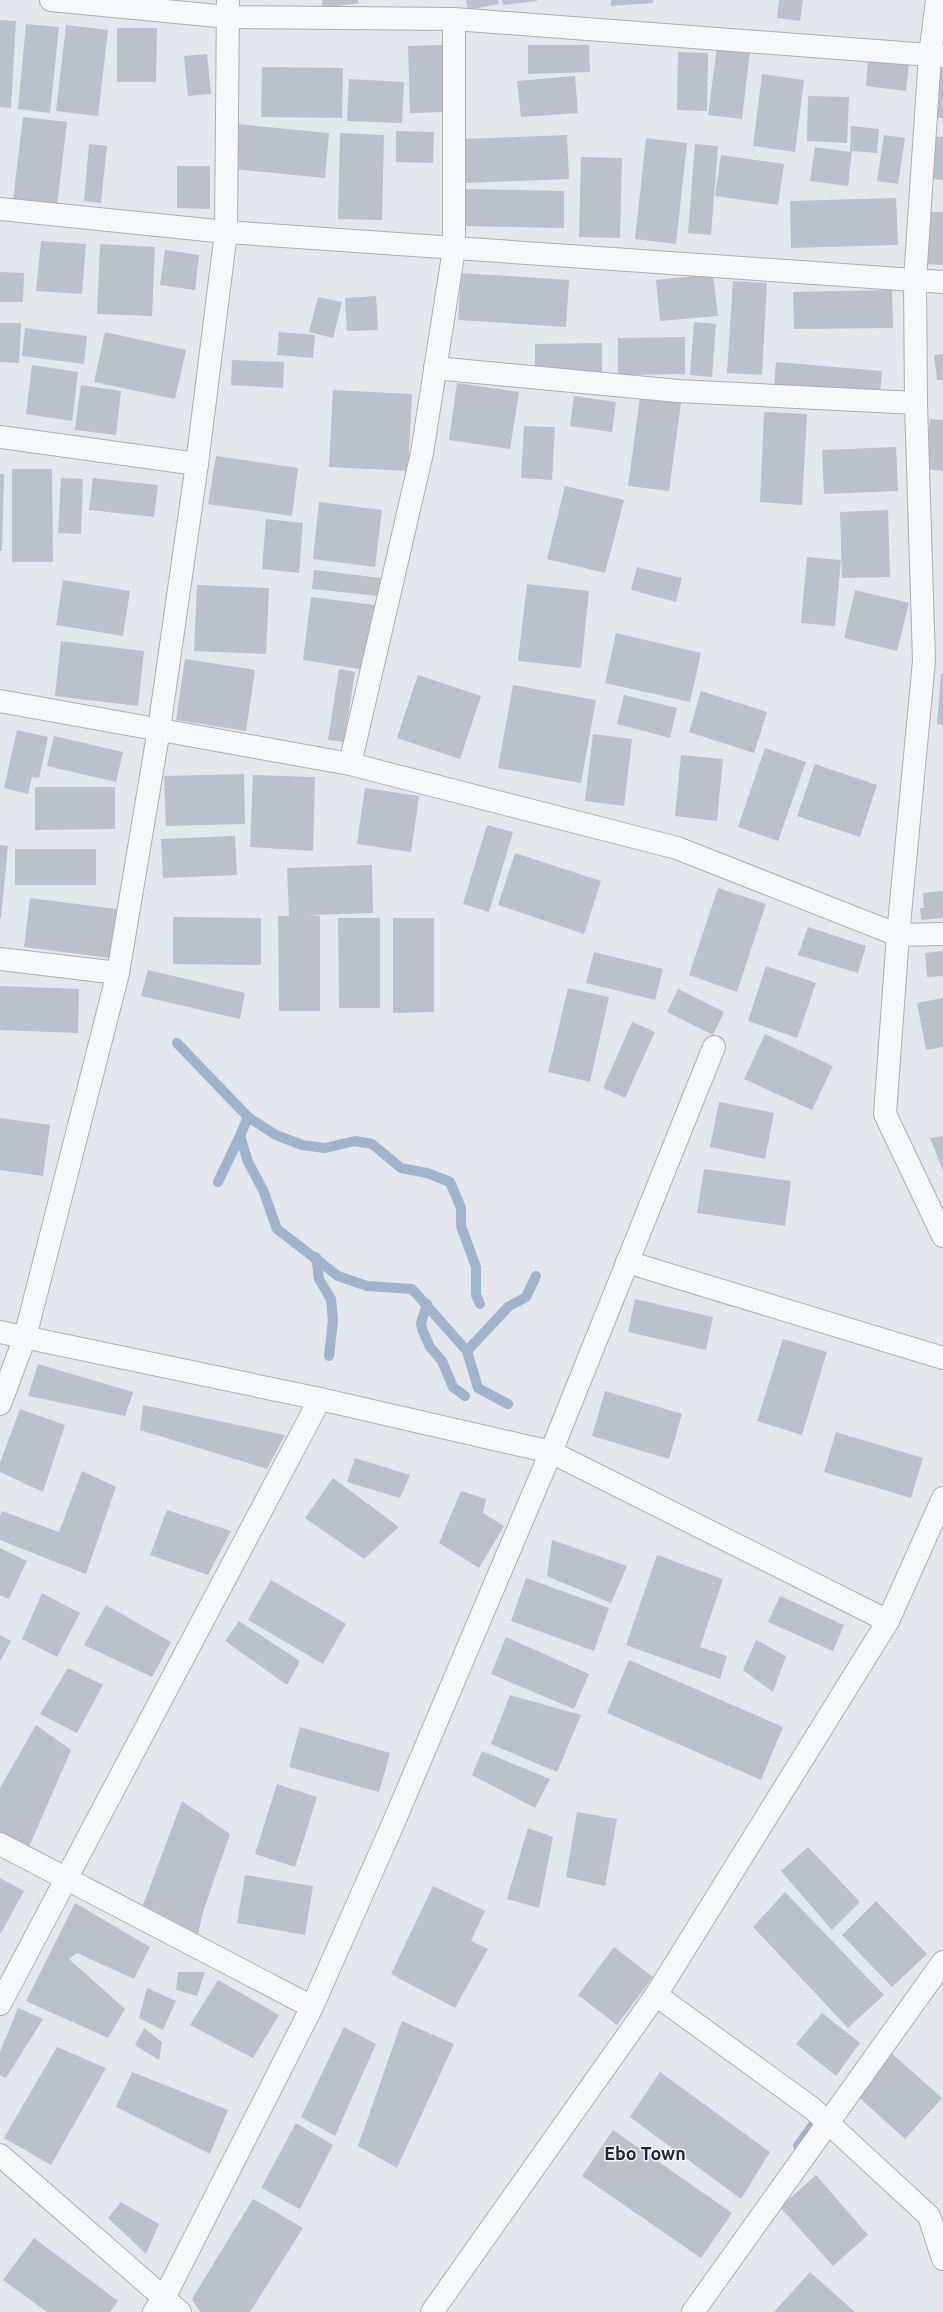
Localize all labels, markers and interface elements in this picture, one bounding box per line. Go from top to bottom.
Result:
district label: Ebo Town [604,2143,686,2163]

